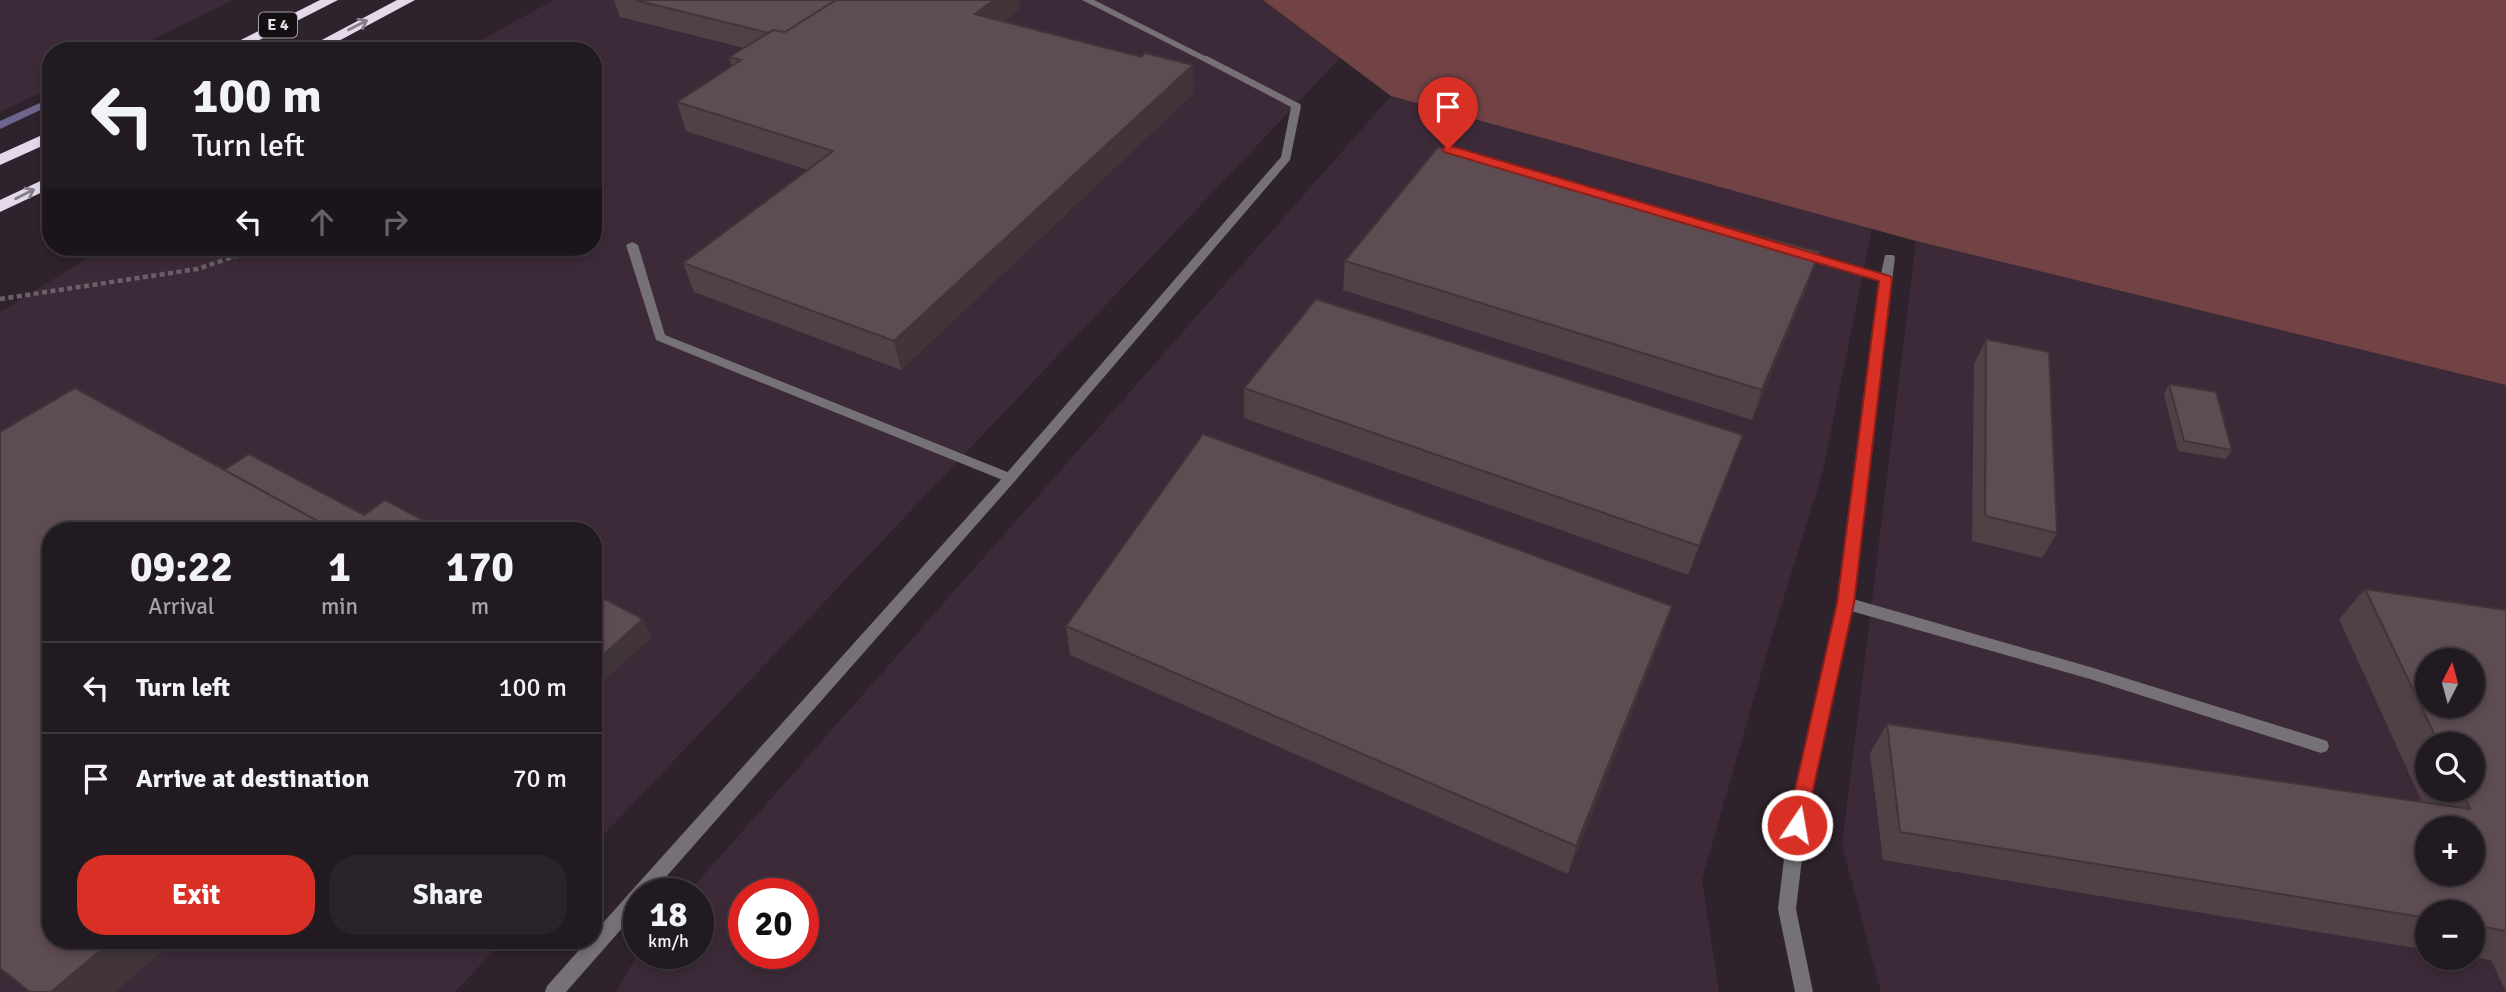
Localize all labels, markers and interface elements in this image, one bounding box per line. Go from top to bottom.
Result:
road number: E 4 [259,13,297,38]
one-way arrow [347,18,368,32]
text: 100 m [192,66,322,126]
icon: left [77,70,168,161]
pin [1418,77,1478,149]
icon: arrive [1429,88,1467,126]
text: Turn left [192,126,305,165]
one-way arrow [14,186,35,200]
icon: left [230,203,268,241]
icon: ahead [303,203,341,241]
icon: right [376,203,414,241]
text: 09:22 [130,542,233,593]
text: 1 [328,542,351,593]
text: 170 [446,542,514,593]
text: Arrival [148,592,215,621]
text: min [321,592,358,621]
text: m [471,592,489,621]
north arrow [2415,648,2485,718]
map controls [2415,648,2485,970]
icon: left [77,669,115,707]
text: Turn left [136,672,230,704]
text: 100 m [498,672,567,704]
button: search [2415,732,2485,802]
icon: arrive [77,760,115,798]
text: Arrive at destination [136,763,369,795]
text: 70 m [512,763,567,795]
position arrow [1760,788,1834,862]
button: + [2415,816,2485,886]
button: Exit [77,855,315,935]
button: Share [329,855,567,935]
speed limit sign: 20 [728,878,819,969]
text: 18 [650,893,687,936]
button: − [2415,900,2485,970]
text: km/h [648,930,689,952]

